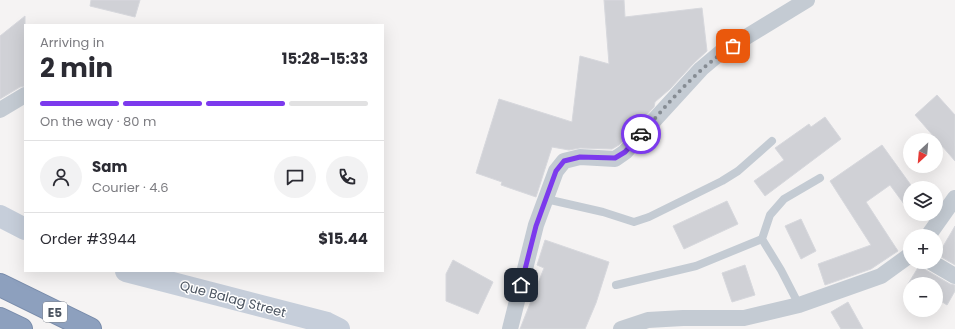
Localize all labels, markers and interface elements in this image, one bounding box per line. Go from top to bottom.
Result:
pin [716,29,750,63]
text: Arriving in [40,33,104,52]
icon: bag [722,35,744,57]
text: 15:28–15:33 [282,48,368,69]
text: 2 min [40,50,113,86]
text: On the way · 80 m [40,112,156,131]
courier [621,114,661,154]
icon: car [630,123,652,145]
north arrow [903,133,943,173]
map controls [903,133,943,317]
button: person [40,156,82,198]
text: Sam [92,156,127,177]
button: chat [274,156,316,198]
button: phone [326,156,368,198]
text: Courier · 4.6 [92,178,169,197]
button: layers [903,181,943,221]
text: Order #3944 [40,228,136,249]
text: $15.44 [318,228,368,249]
button: + [903,229,943,269]
pin [504,268,538,302]
icon: home [510,274,532,296]
street label: Que Balag Street [178,276,288,322]
button: − [903,277,943,317]
road number: E5 [43,302,67,322]

